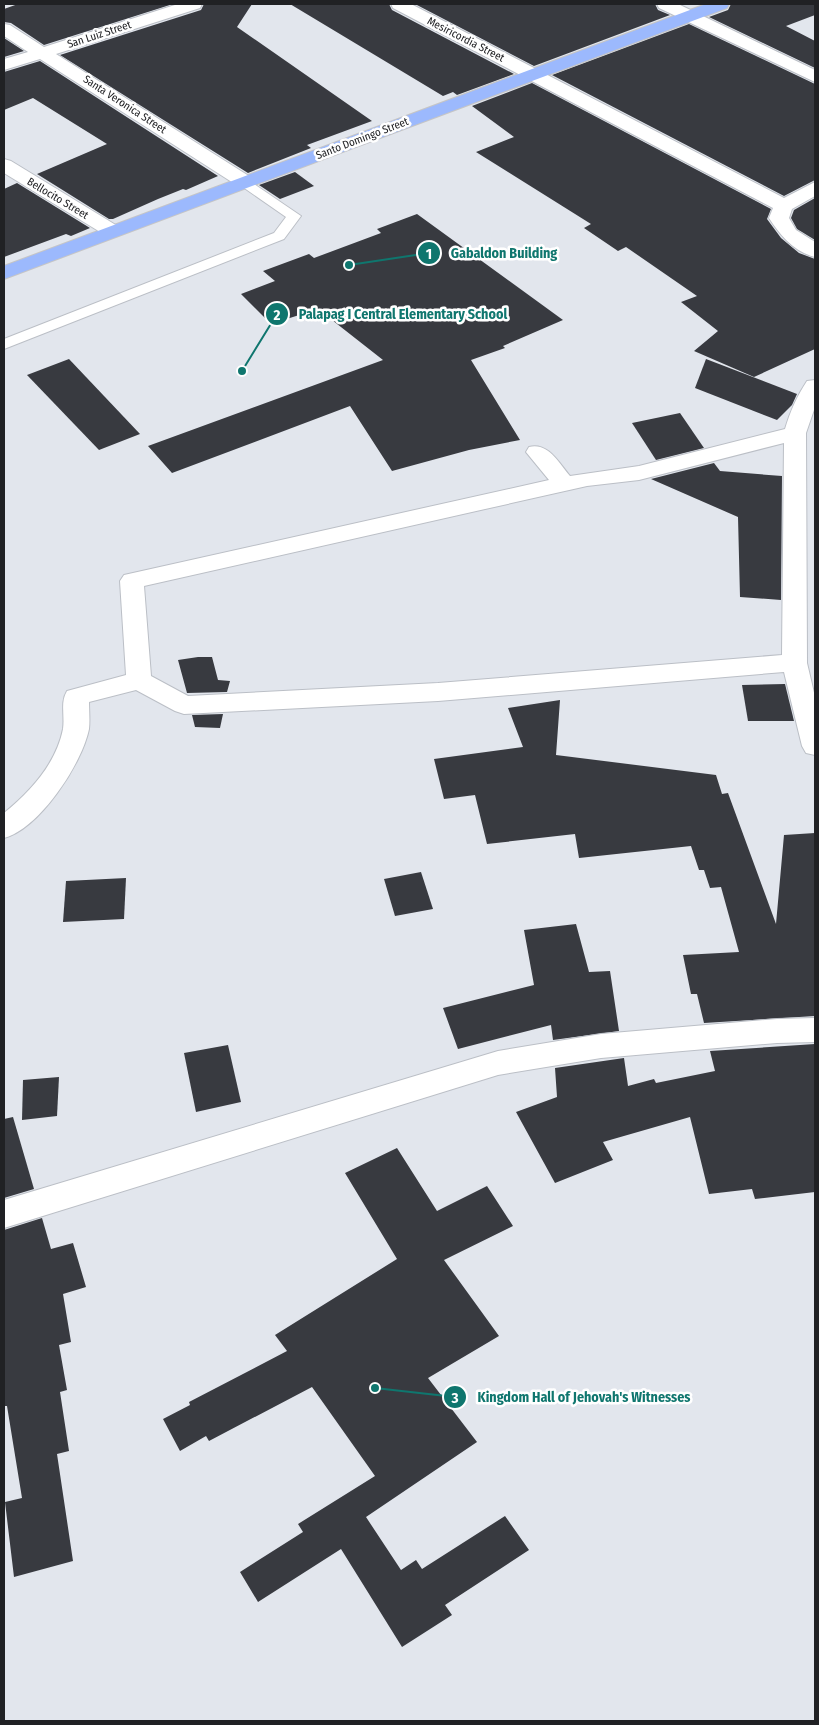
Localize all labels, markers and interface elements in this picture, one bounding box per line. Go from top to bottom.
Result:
street label: Mesiricordia Street [425,14,507,65]
street label: San Luiz Street [66,18,133,51]
street label: Santa Veronica Street [81,73,169,136]
street label: Santo Domingo Street [314,115,411,162]
street label: Bellocito Street [25,175,91,222]
callout: Gabaldon Building [416,239,568,268]
text: 1 [426,245,432,263]
text: Gabaldon Building [451,245,557,262]
callout: Palapag I Central Elementary School [264,300,517,329]
text: 2 [273,306,281,324]
text: Palapag I Central Elementary School [299,306,507,323]
callout: Kingdom Hall of Jehovah's Witnesses [442,1383,700,1412]
text: 3 [450,1389,459,1407]
text: Kingdom Hall of Jehovah's Witnesses [478,1389,690,1406]

